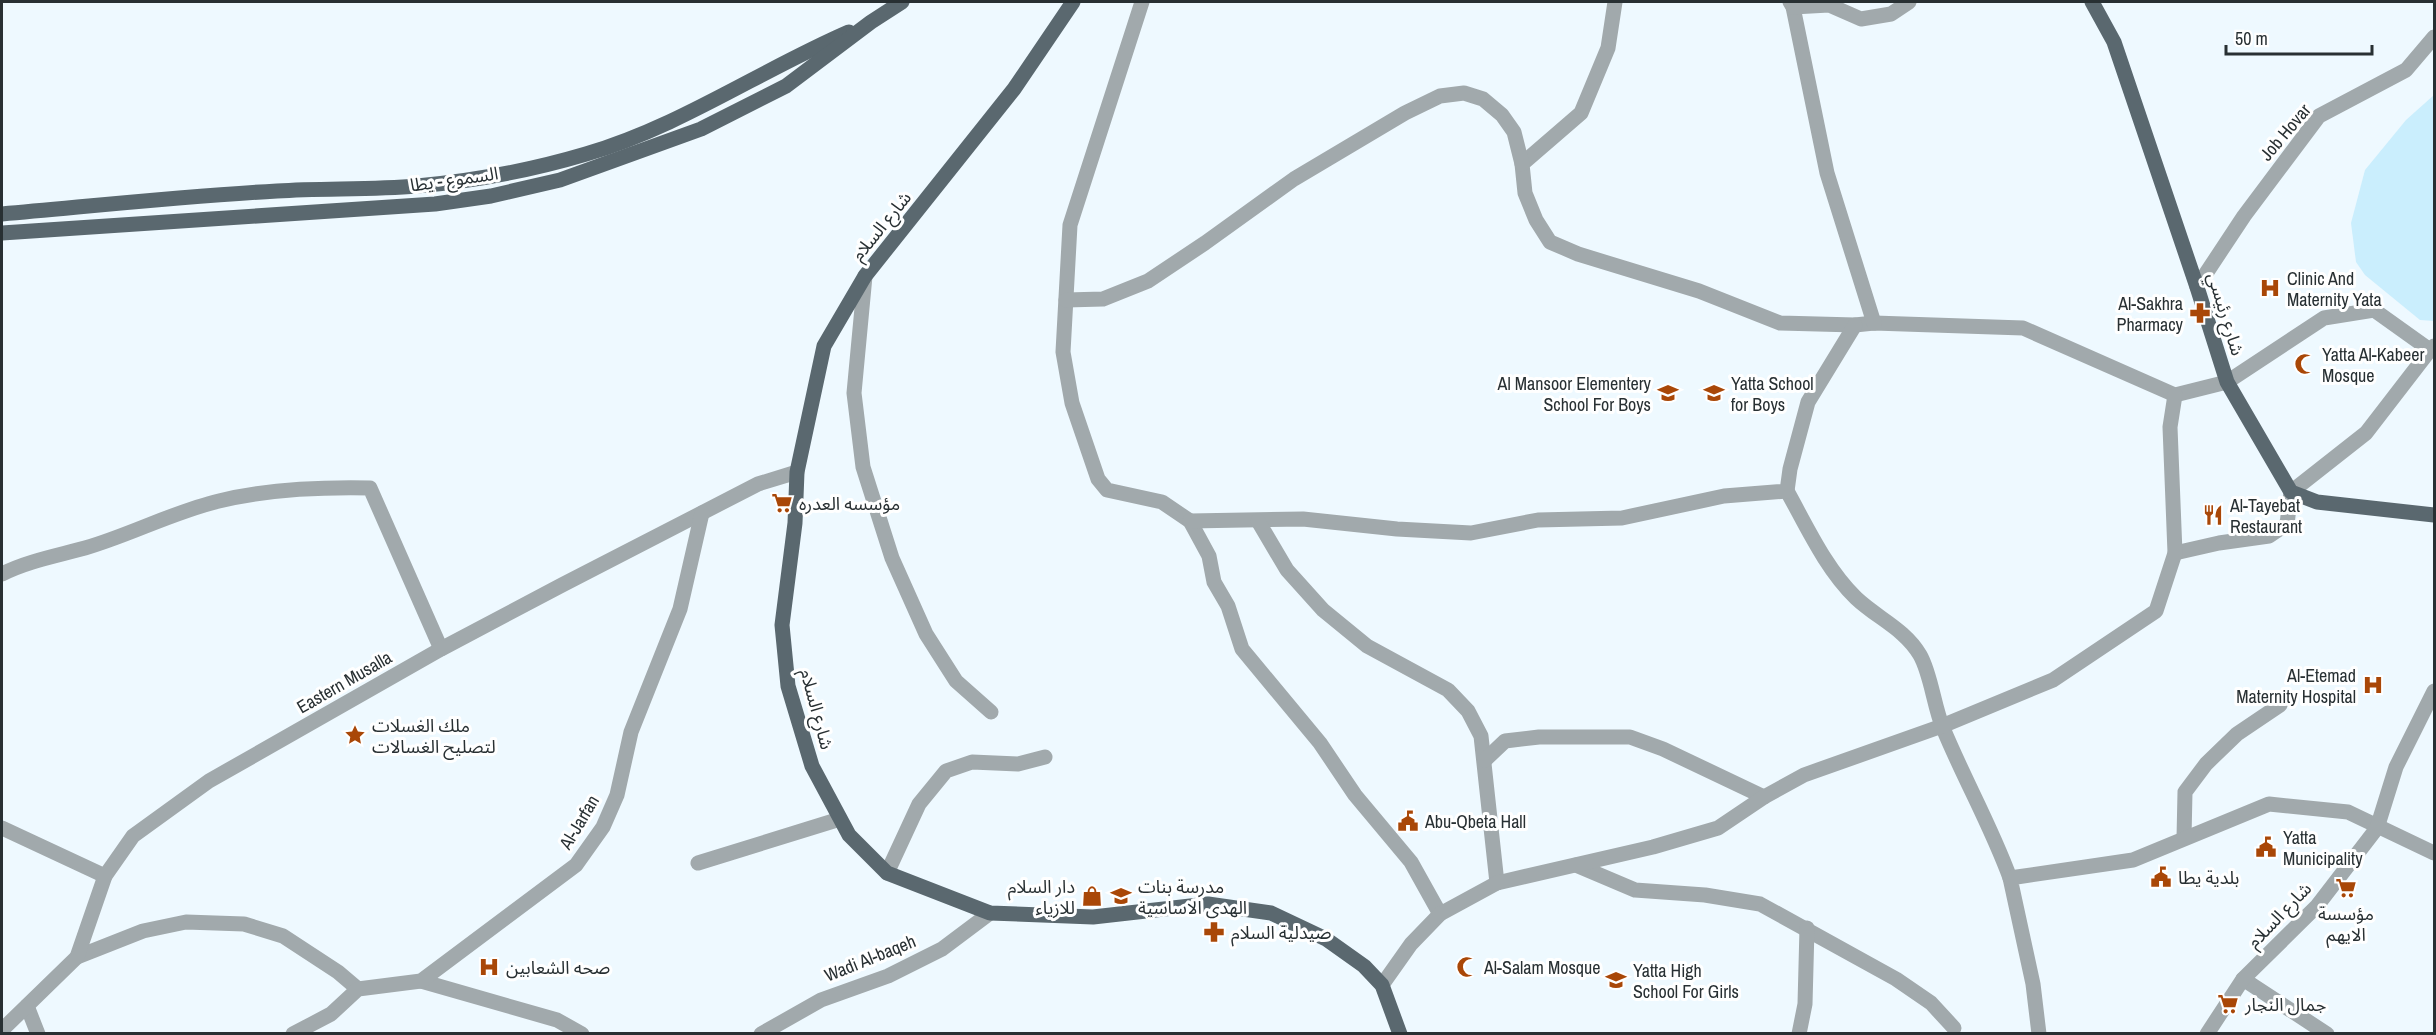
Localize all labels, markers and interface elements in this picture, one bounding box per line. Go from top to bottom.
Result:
scale bar [2226,18,2372,56]
text: 50 m [2235,26,2268,51]
street label: Job Hovar [2254,98,2316,166]
street label: السموع - يطا [408,160,500,200]
street label: شارع السلام [845,186,918,267]
place label: Clinic And Maternity Yata [2287,266,2382,312]
street label: شارع رئيسي [2200,270,2250,359]
hospital icon: Clinic And Maternity Yata [2258,276,2282,300]
place label: Al-Sakhra Pharmacy [2117,291,2184,337]
pharmacy icon: Al-Sakhra Pharmacy [2188,301,2212,325]
place label: Yatta Al-Kabeer Mosque [2322,342,2424,388]
mosque icon: Yatta Al-Kabeer Mosque [2293,352,2317,376]
place label: Al Mansoor Elementery School For Boys [1497,371,1652,417]
place label: Yatta School for Boys [1731,371,1814,417]
school or university icon: Al Mansoor Elementery School For Boys [1656,381,1680,405]
school or university icon: Yatta School for Boys [1702,381,1726,405]
supermarket icon: مؤسسه العدره [770,491,794,515]
place label: مؤسسه العدره [799,491,900,516]
place label: Al-Tayebat Restaurant [2229,493,2302,539]
restaurant icon: Al-Tayebat Restaurant [2201,503,2225,527]
street label: Eastern Musalla [292,645,396,719]
place label: Al-Etemad Maternity Hospital [2236,663,2356,709]
street label: شارع السلام [792,666,840,753]
hospital icon: Al-Etemad Maternity Hospital [2361,673,2385,697]
place label: ملك الغسلات لتصليح الغسالات [372,713,496,760]
place icon: ملك الغسلات لتصليح الغسالات [343,723,367,747]
street label: Al-Jarfan [553,790,605,855]
public building icon: Abu-Qbeta Hall [1396,809,1420,833]
place label: Abu-Qbeta Hall [1424,809,1526,834]
place label: Yatta Municipality [2283,825,2363,871]
public building icon: Yatta Municipality [2254,835,2278,859]
public building icon: بلدية يطا [2149,865,2173,889]
place label: بلدية يطا [2178,865,2239,890]
place label: دار السلام للازياء [1008,874,1075,920]
place label: مدرسة بنات الهدى الاساسية [1138,874,1247,920]
street label: شارع السلام [2241,876,2318,955]
supermarket icon: مؤسسة الايهم [2334,876,2358,900]
shop icon: دار السلام للازياء [1080,884,1104,908]
school or university icon: مدرسة بنات الهدى الاساسية [1109,884,1133,908]
place label: مؤسسة الايهم [2318,901,2374,948]
pharmacy icon: صيدلية السلام [1202,920,1226,944]
place label: صيدلية السلام [1231,920,1332,947]
street label: Wadi Al-baqeh [821,928,919,988]
hospital icon: صحه الشعابين [477,955,501,979]
place label: صحه الشعابين [506,955,610,980]
mosque icon: Al-Salam Mosque [1455,955,1479,979]
place label: Al-Salam Mosque [1483,955,1600,980]
place label: Yatta High School For Girls [1633,958,1739,1004]
school or university icon: Yatta High School For Girls [1604,968,1628,992]
supermarket icon: جمال النجار [2216,992,2240,1016]
place label: جمال النجار [2244,992,2326,1017]

